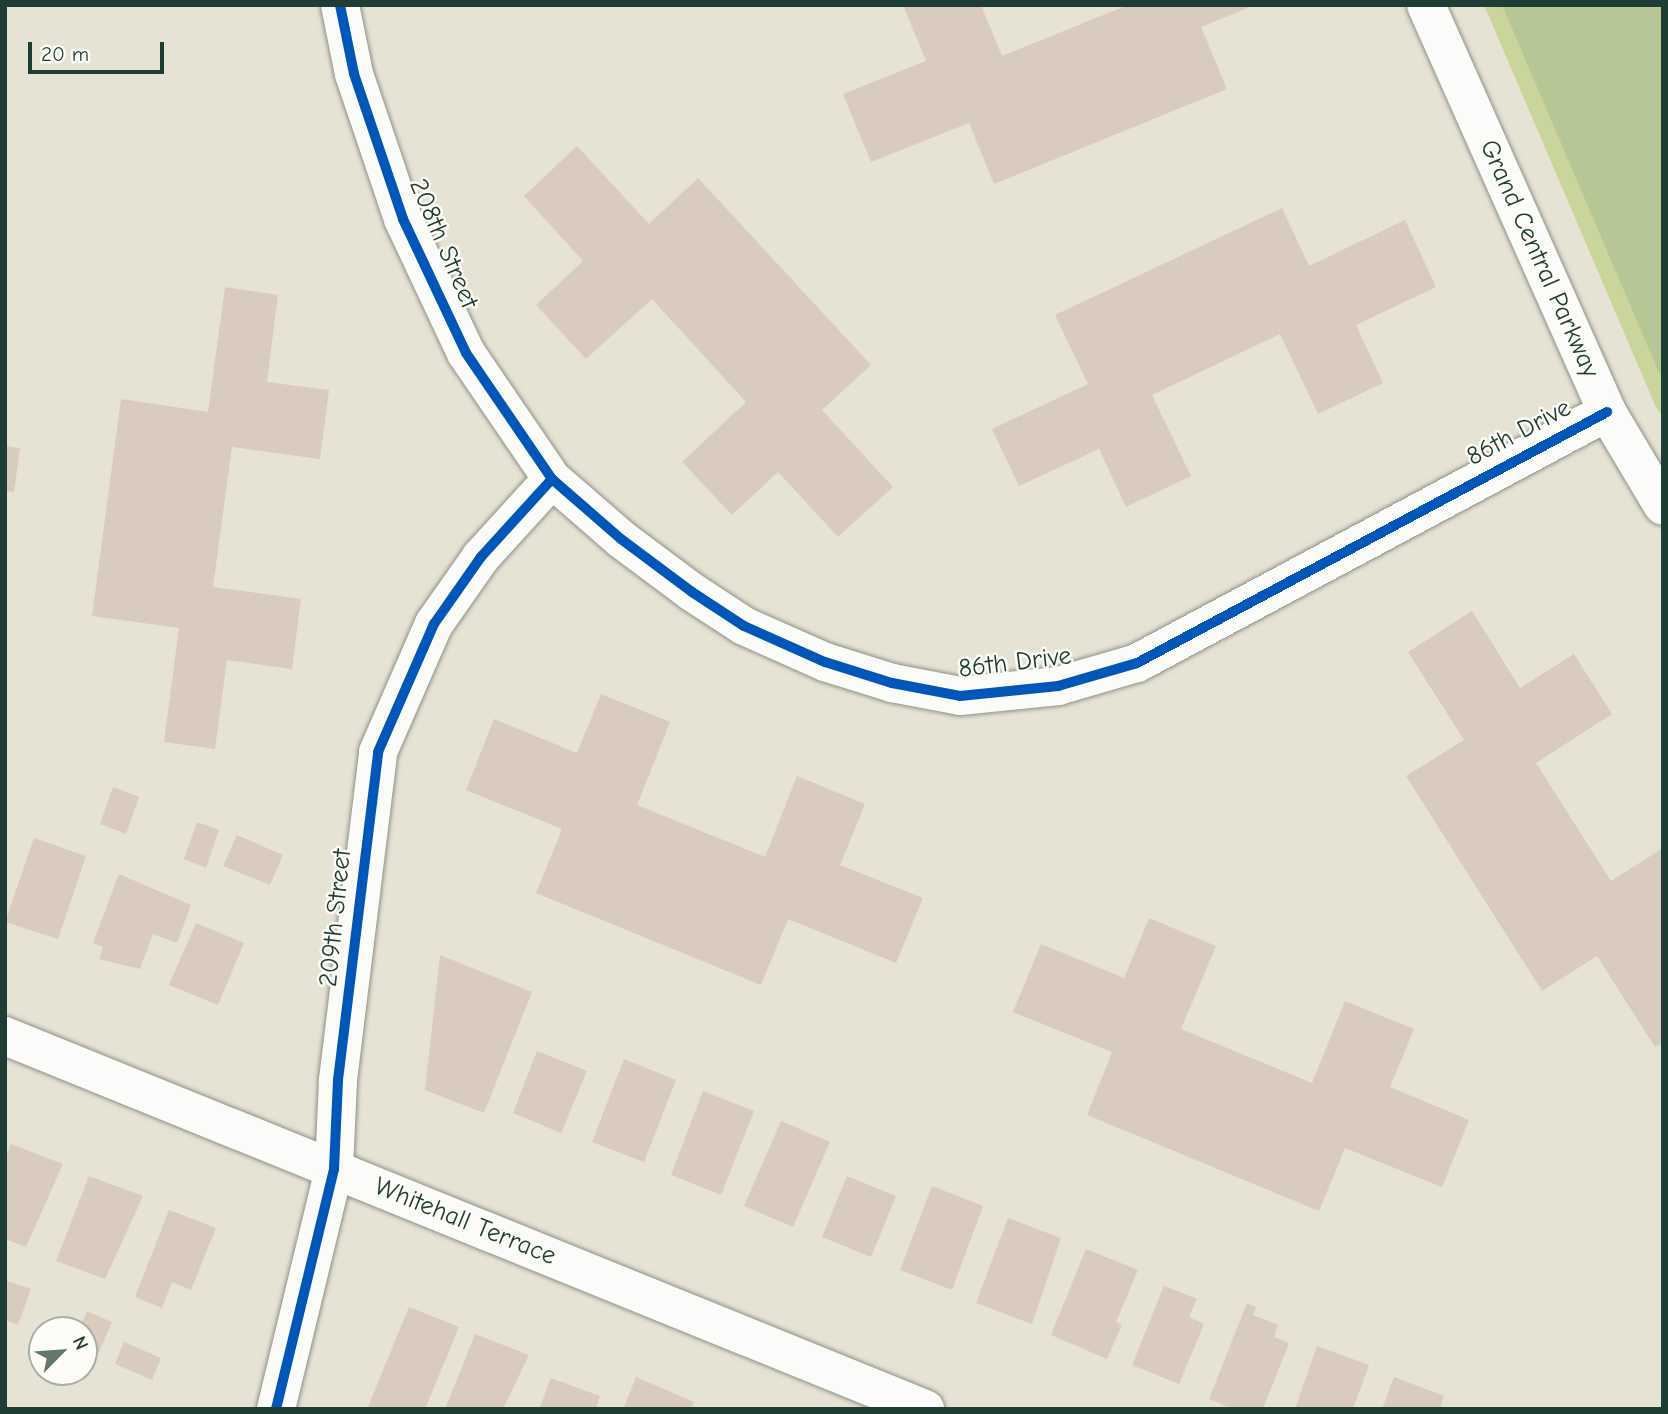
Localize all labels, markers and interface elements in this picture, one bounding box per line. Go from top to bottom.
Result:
scale bar [32,28,168,72]
text: 20 m [41,42,89,66]
street label: Grand Central Parkway [1472,135,1606,383]
street label: 208th Street [402,174,484,314]
street label: 86th Drive [1462,393,1576,473]
street label: 86th Drive [957,641,1073,685]
street label: 209th Street [313,848,359,988]
street label: Whitehall Terrace [370,1171,560,1273]
north arrow [28,1316,98,1386]
text: N [68,1333,93,1353]

